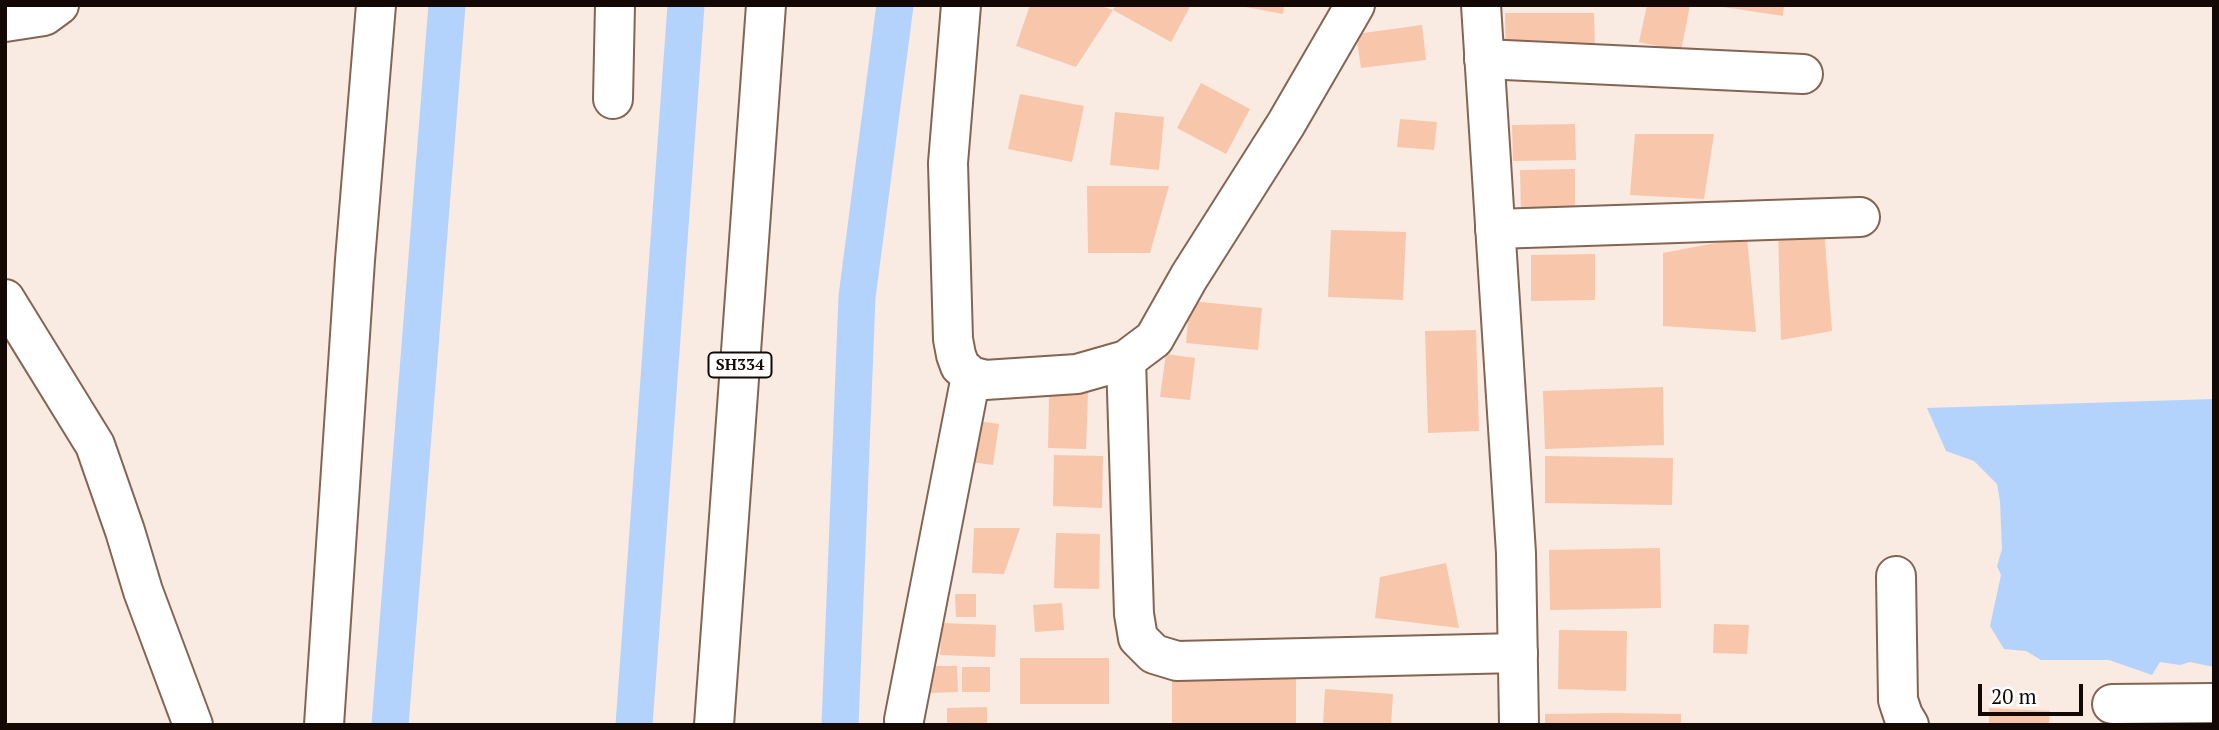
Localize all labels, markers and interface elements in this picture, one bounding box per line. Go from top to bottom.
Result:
road number: SH334 [708,352,772,378]
scale bar [1981,670,2086,714]
text: 20 m [1991,682,2037,710]

